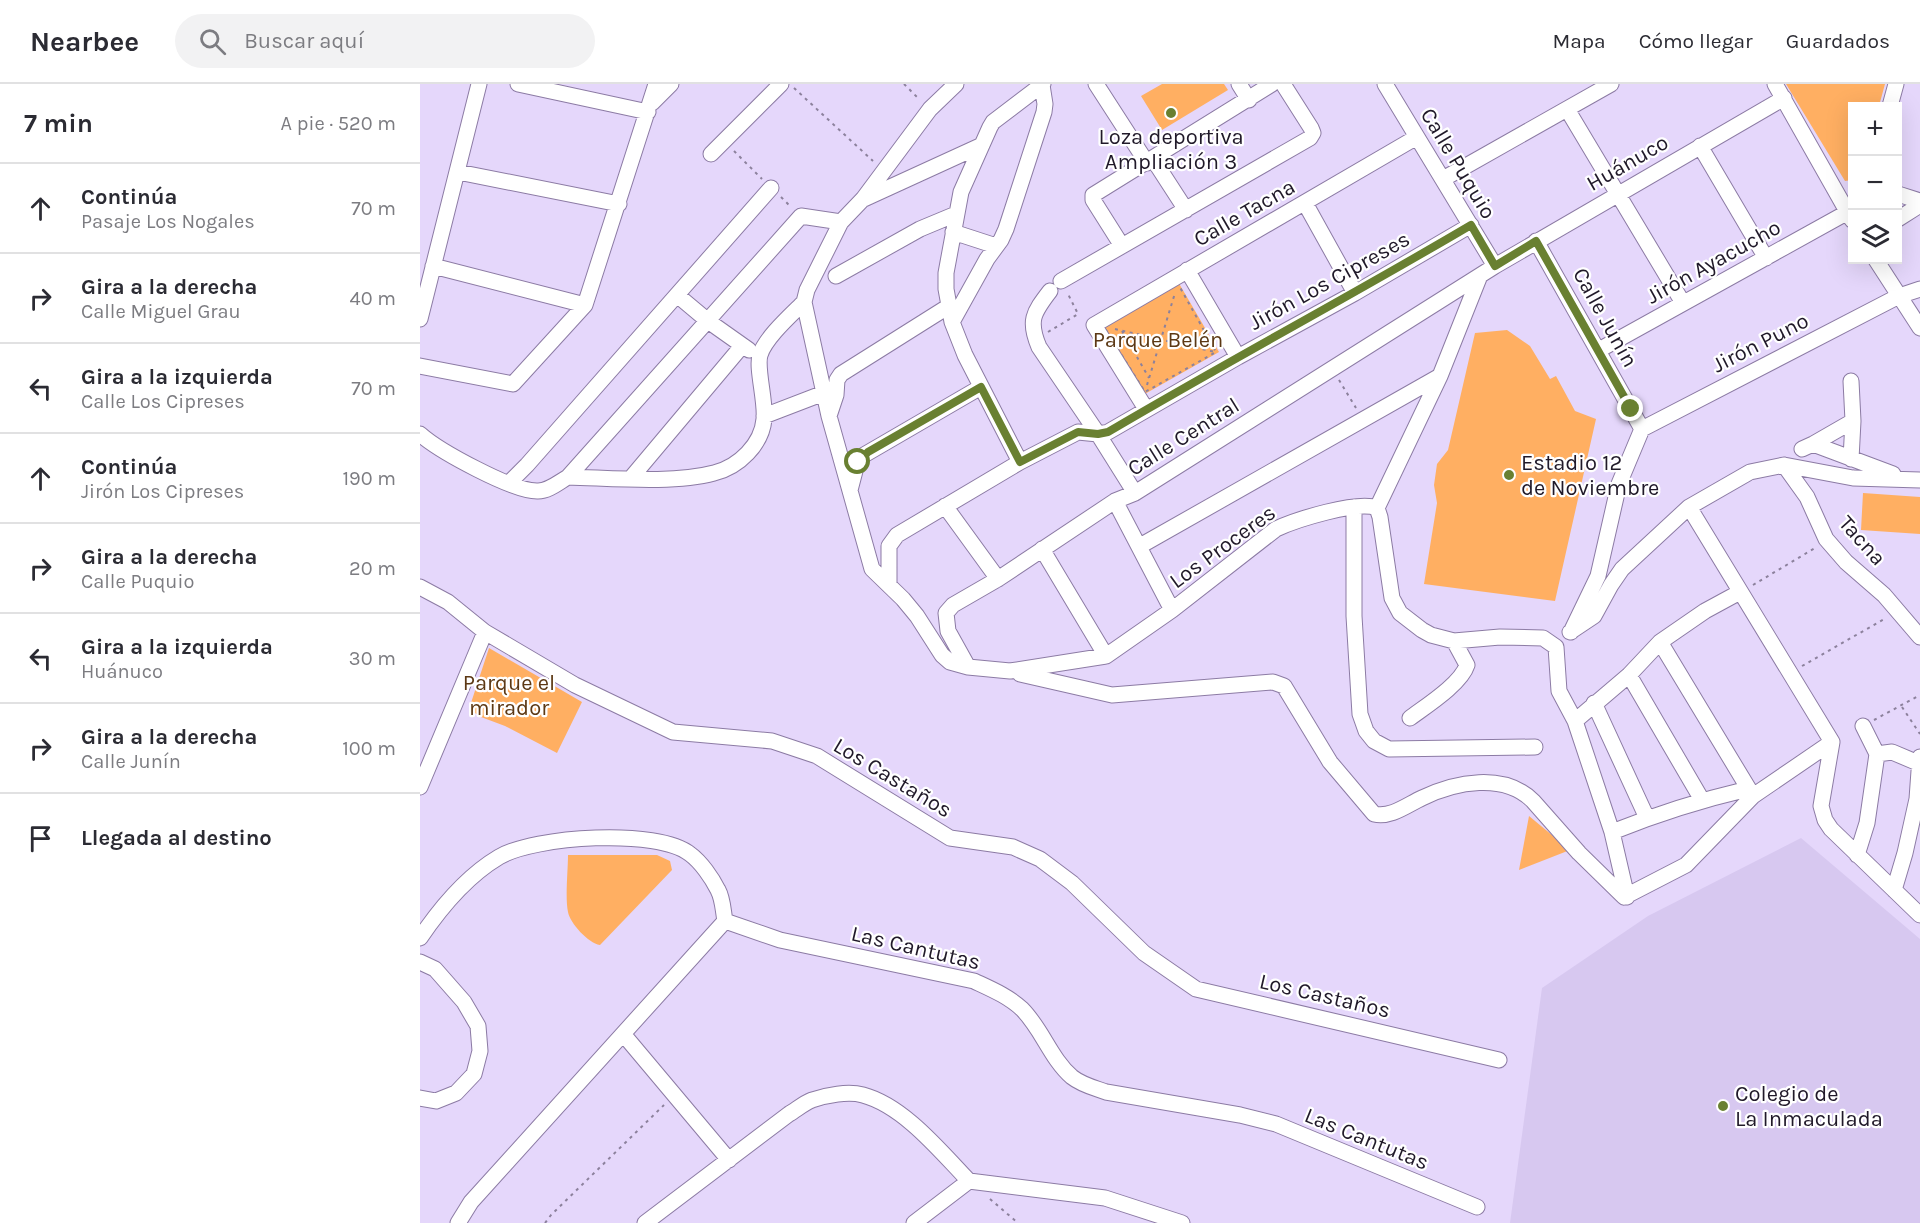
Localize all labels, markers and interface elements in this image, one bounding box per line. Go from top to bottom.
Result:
search box [175,14,595,68]
text: Nearbee [30,25,139,58]
icon: search [196,25,229,58]
text: Buscar aquí [244,28,364,54]
text: Mapa [1552,29,1606,53]
text: Cómo llegar [1639,29,1753,53]
text: Guardados [1786,29,1890,53]
map controls [1848,102,1902,264]
button: + [1848,102,1902,156]
street label: Calle Puquio [1415,103,1501,224]
marker: Loza deportiva Ampliación 3 [1164,106,1178,120]
text: 7 min [24,108,93,139]
text: A pie · 520 m [281,112,396,135]
place label: Loza deportiva Ampliación 3 [1098,124,1244,175]
street label: Huánuco [1582,129,1673,197]
button: − [1848,156,1902,210]
street label: Calle Tacna [1189,174,1300,252]
text: Continúa [81,184,177,210]
icon: ahead [24,192,57,225]
text: 70 m [351,197,396,220]
text: Pasaje Los Nogales [81,210,255,233]
button: layers [1848,210,1902,264]
street label: Jirón Ayacucho [1642,214,1785,310]
street label: Jirón Los Cipreses [1245,226,1414,336]
street label: Calle Junín [1567,263,1643,372]
text: Gira a la derecha [81,274,257,300]
icon: right [24,282,57,315]
text: 40 m [350,287,396,310]
text: Calle Miguel Grau [81,300,241,323]
street label: Jirón Puno [1708,308,1813,378]
park label: Parque Belén [1093,327,1223,353]
text: Gira a la izquierda [81,364,273,390]
icon: left [24,372,57,405]
text: 70 m [351,377,396,400]
text: Calle Los Cipreses [81,390,245,413]
street label: Calle Central [1123,392,1244,482]
route end [1617,395,1643,421]
route start [844,448,870,474]
place label: Estadio 12 de Noviembre [1521,450,1659,501]
text: Continúa [81,454,177,480]
icon: ahead [24,462,57,495]
text: 190 m [342,467,396,490]
marker: Estadio 12 de Noviembre [1502,468,1516,482]
text: Jirón Los Cipreses [81,480,244,503]
street label: Los Proceres [1164,500,1281,594]
street label: Tacna [1833,510,1891,571]
text: Gira a la derecha [81,544,257,570]
icon: right [24,552,57,585]
text: 20 m [349,557,396,580]
text: Calle Puquio [81,570,194,593]
text: Gira a la izquierda [81,634,273,660]
icon: left [24,642,57,675]
text: 30 m [349,647,396,670]
text: Huánuco [81,660,163,683]
park label: Parque el mirador [463,670,555,721]
text: Gira a la derecha [81,724,257,750]
icon: right [24,732,57,765]
street label: Los Castaños [829,732,956,823]
text: 100 m [342,737,396,760]
text: Calle Junín [81,750,181,773]
icon: arrive [24,822,57,855]
text: Llegada al destino [81,825,272,851]
street label: Las Cantutas [849,921,983,975]
street label: Los Castaños [1257,968,1393,1024]
place label: Colegio de La Inmaculada [1735,1081,1883,1132]
marker: Colegio de La Inmaculada [1716,1099,1730,1113]
street label: Las Cantutas [1301,1102,1433,1176]

